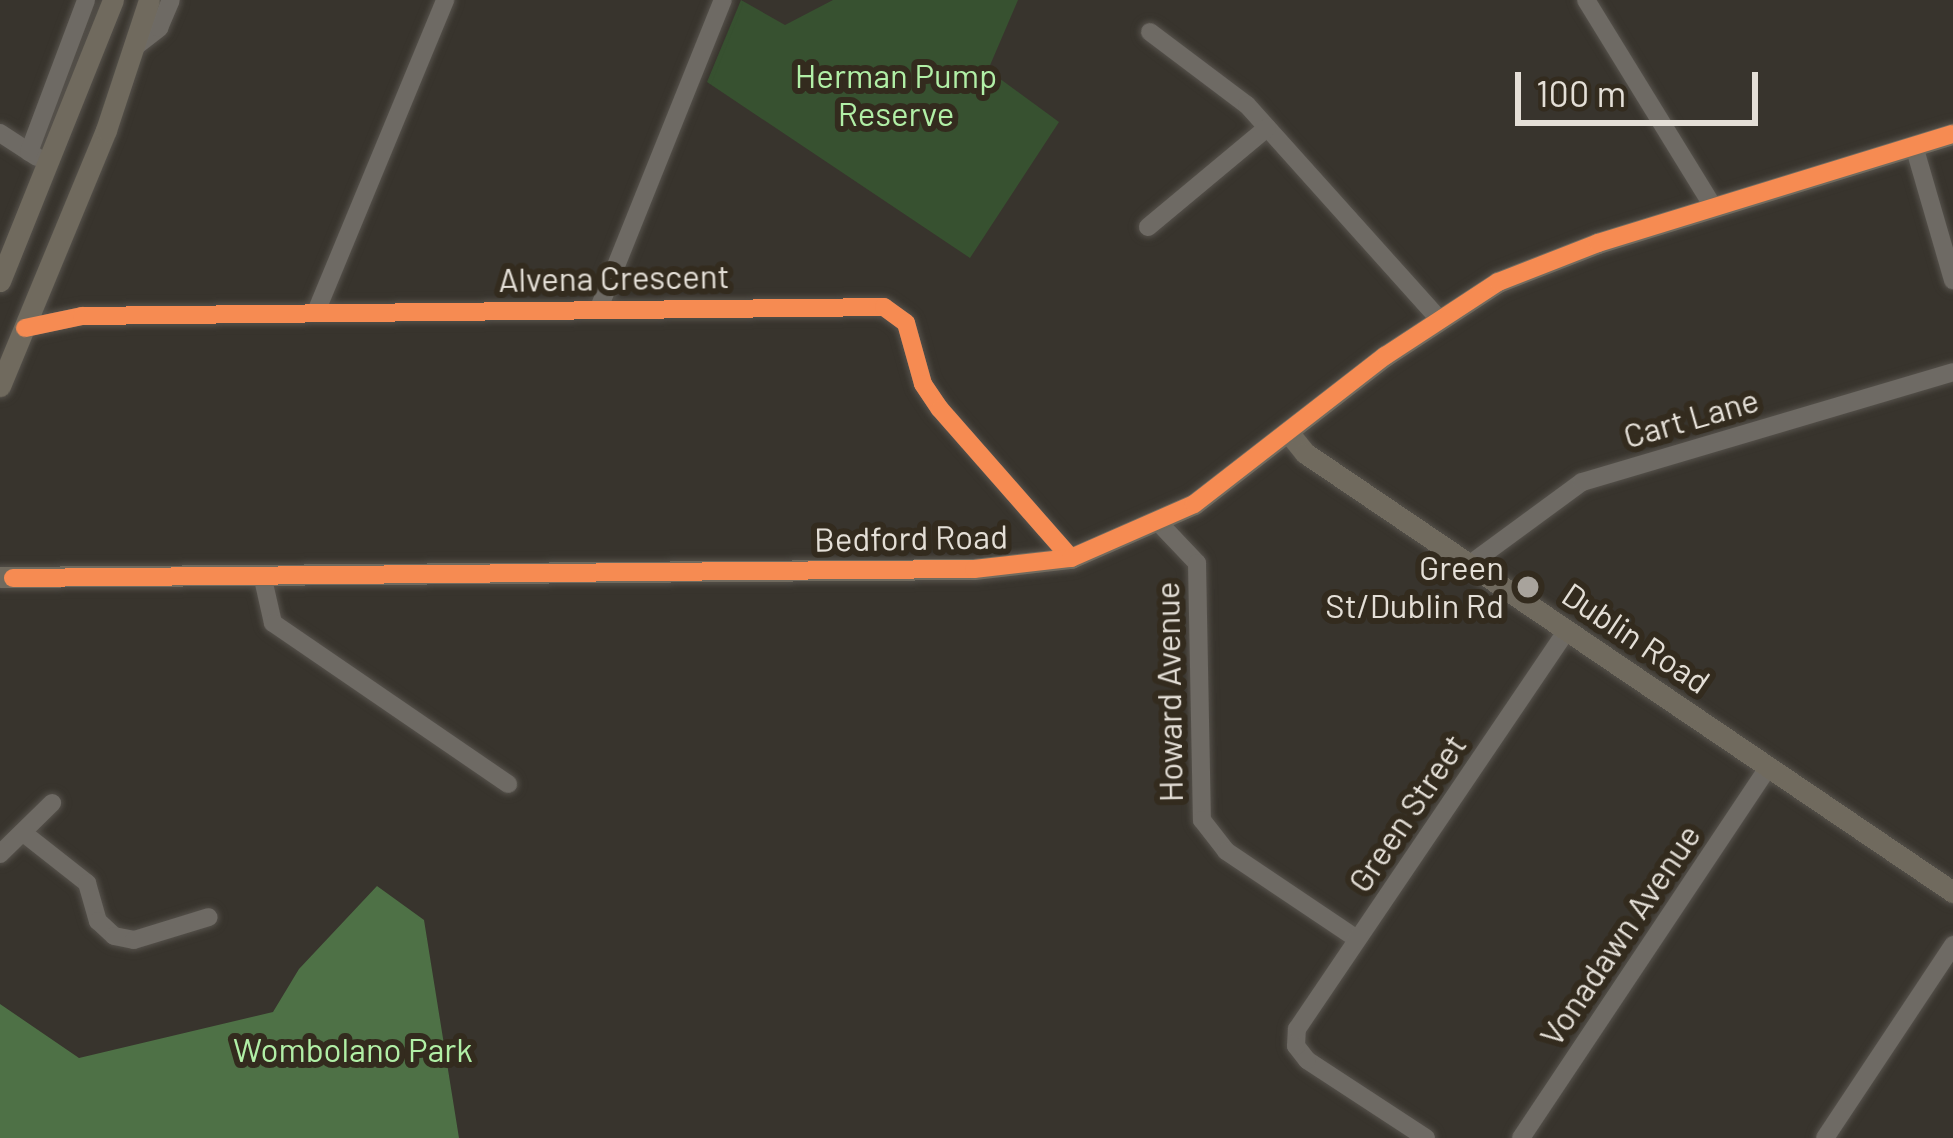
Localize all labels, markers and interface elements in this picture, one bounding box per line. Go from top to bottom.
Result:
scale bar [1521,48,1764,122]
park label: Herman Pump Reserve [795,56,997,134]
text: 100 m [1536,71,1626,114]
street label: Alvena Crescent [498,256,730,300]
street label: Cart Lane [1619,380,1763,456]
street label: Bedford Road [814,517,1008,559]
place label: Green St/Dublin Rd [1325,548,1504,626]
marker: Green St/Dublin Rd [1515,574,1541,600]
street label: Dublin Road [1555,574,1717,702]
street label: Howard Avenue [1147,581,1191,803]
street label: Green Street [1340,727,1474,899]
street label: Vonadawn Avenue [1531,817,1709,1053]
park label: Wombolano Park [233,1030,473,1070]

